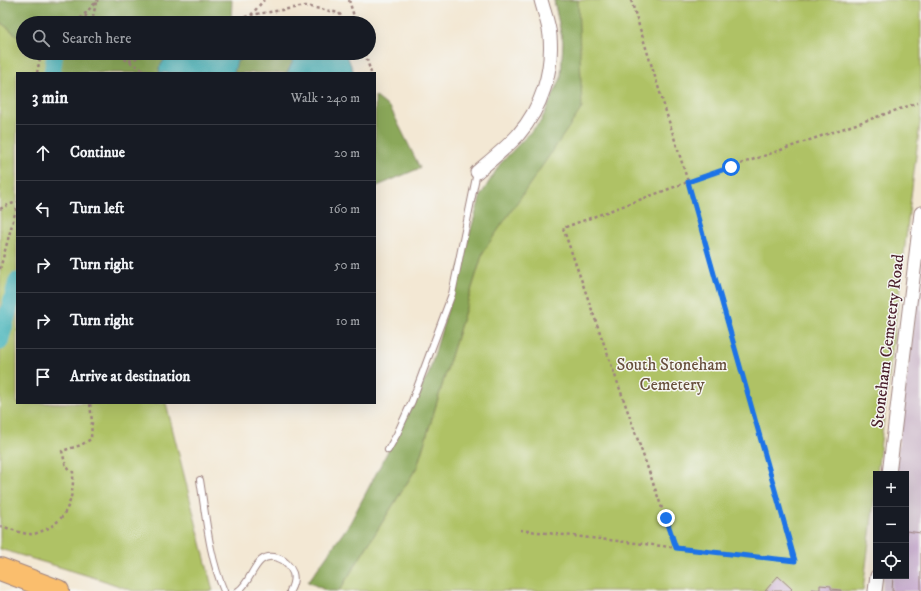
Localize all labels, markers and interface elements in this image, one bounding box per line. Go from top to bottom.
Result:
search box [16,16,376,60]
icon: search [30,27,52,49]
text: Search here [62,29,131,48]
text: 3 min [32,87,68,109]
text: Walk · 240 m [291,90,360,106]
icon: ahead [32,142,54,164]
text: Continue [70,143,125,162]
text: 20 m [334,145,360,161]
route start [722,158,740,176]
icon: left [32,198,54,220]
text: Turn left [70,199,124,218]
text: 160 m [329,201,360,217]
street label: Stoneham Cemetery Road [866,252,910,429]
icon: right [32,254,54,276]
text: Turn right [70,255,133,274]
text: 50 m [334,257,360,273]
icon: right [32,310,54,332]
text: Turn right [70,311,133,330]
text: 10 m [336,313,360,329]
park label: South Stoneham Cemetery [617,354,728,396]
icon: arrive [32,366,54,388]
text: Arrive at destination [70,367,190,386]
map controls [873,471,909,579]
button: + [873,471,909,507]
button: − [873,507,909,543]
route end [657,509,675,527]
button: locate [873,543,909,579]

